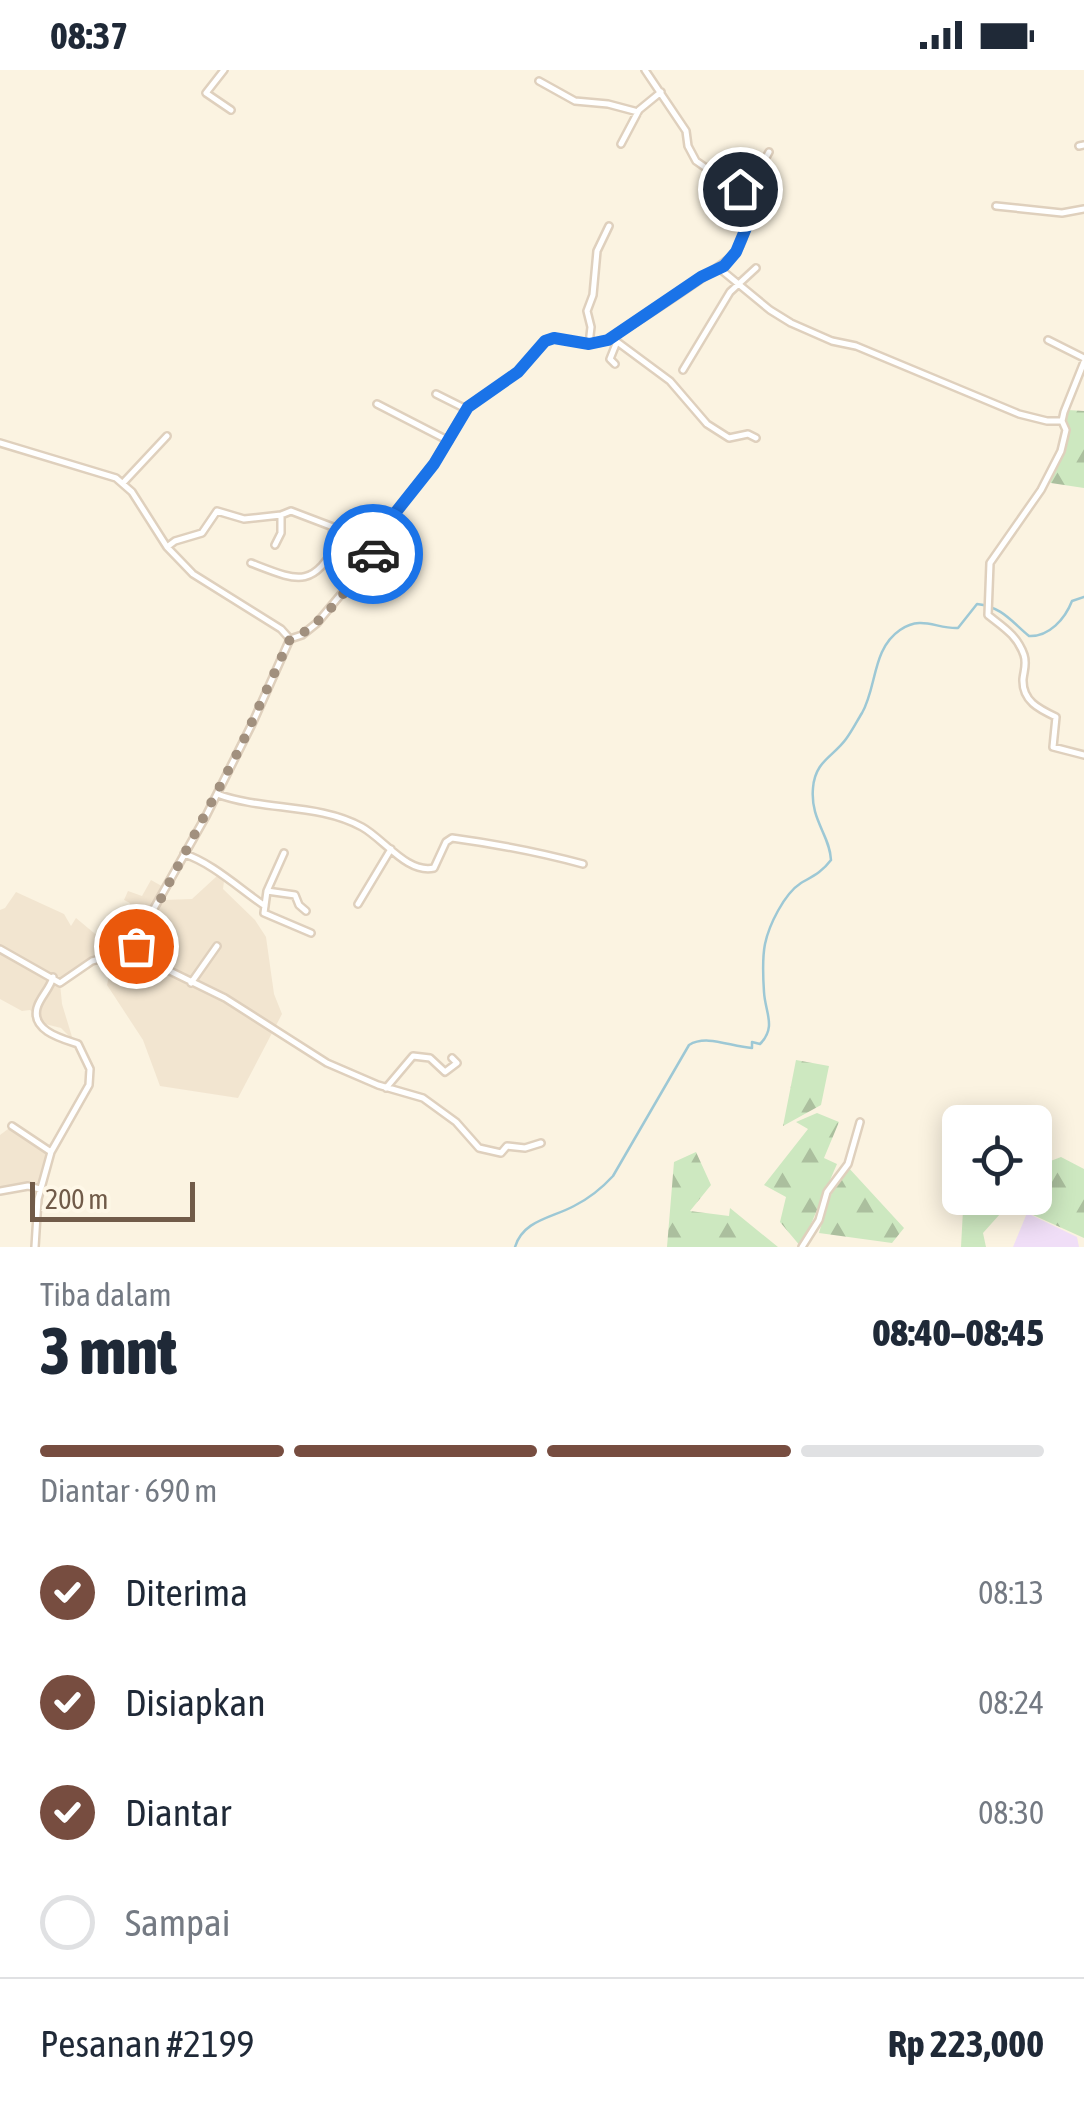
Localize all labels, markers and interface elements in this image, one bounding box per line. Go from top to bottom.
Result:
text: 08:37 [50,14,128,57]
pin [698,147,783,232]
icon: home [713,162,768,217]
courier [323,504,423,604]
icon: car [346,527,401,582]
pin [94,904,179,989]
icon: bag [109,919,164,974]
map controls [942,1105,1052,1215]
button: locate [942,1105,1052,1215]
scale bar [30,1177,195,1222]
text: 200 m [45,1183,108,1215]
text: Tiba dalam [40,1276,172,1313]
text: 08:40–08:45 [872,1311,1044,1354]
text: 3 mnt [40,1313,177,1388]
text: Diantar · 690 m [40,1472,217,1509]
icon: check [40,1565,95,1620]
text: Diterima [125,1571,248,1614]
text: 08:13 [978,1574,1044,1611]
icon: check [40,1675,95,1730]
text: Disiapkan [125,1681,266,1724]
text: 08:24 [978,1684,1044,1721]
icon: check [40,1785,95,1840]
text: Diantar [125,1791,231,1834]
text: 08:30 [978,1794,1044,1831]
text: Sampai [125,1901,230,1944]
text: Pesanan #2199 [40,2022,254,2065]
text: Rp 223,000 [888,2022,1044,2065]

